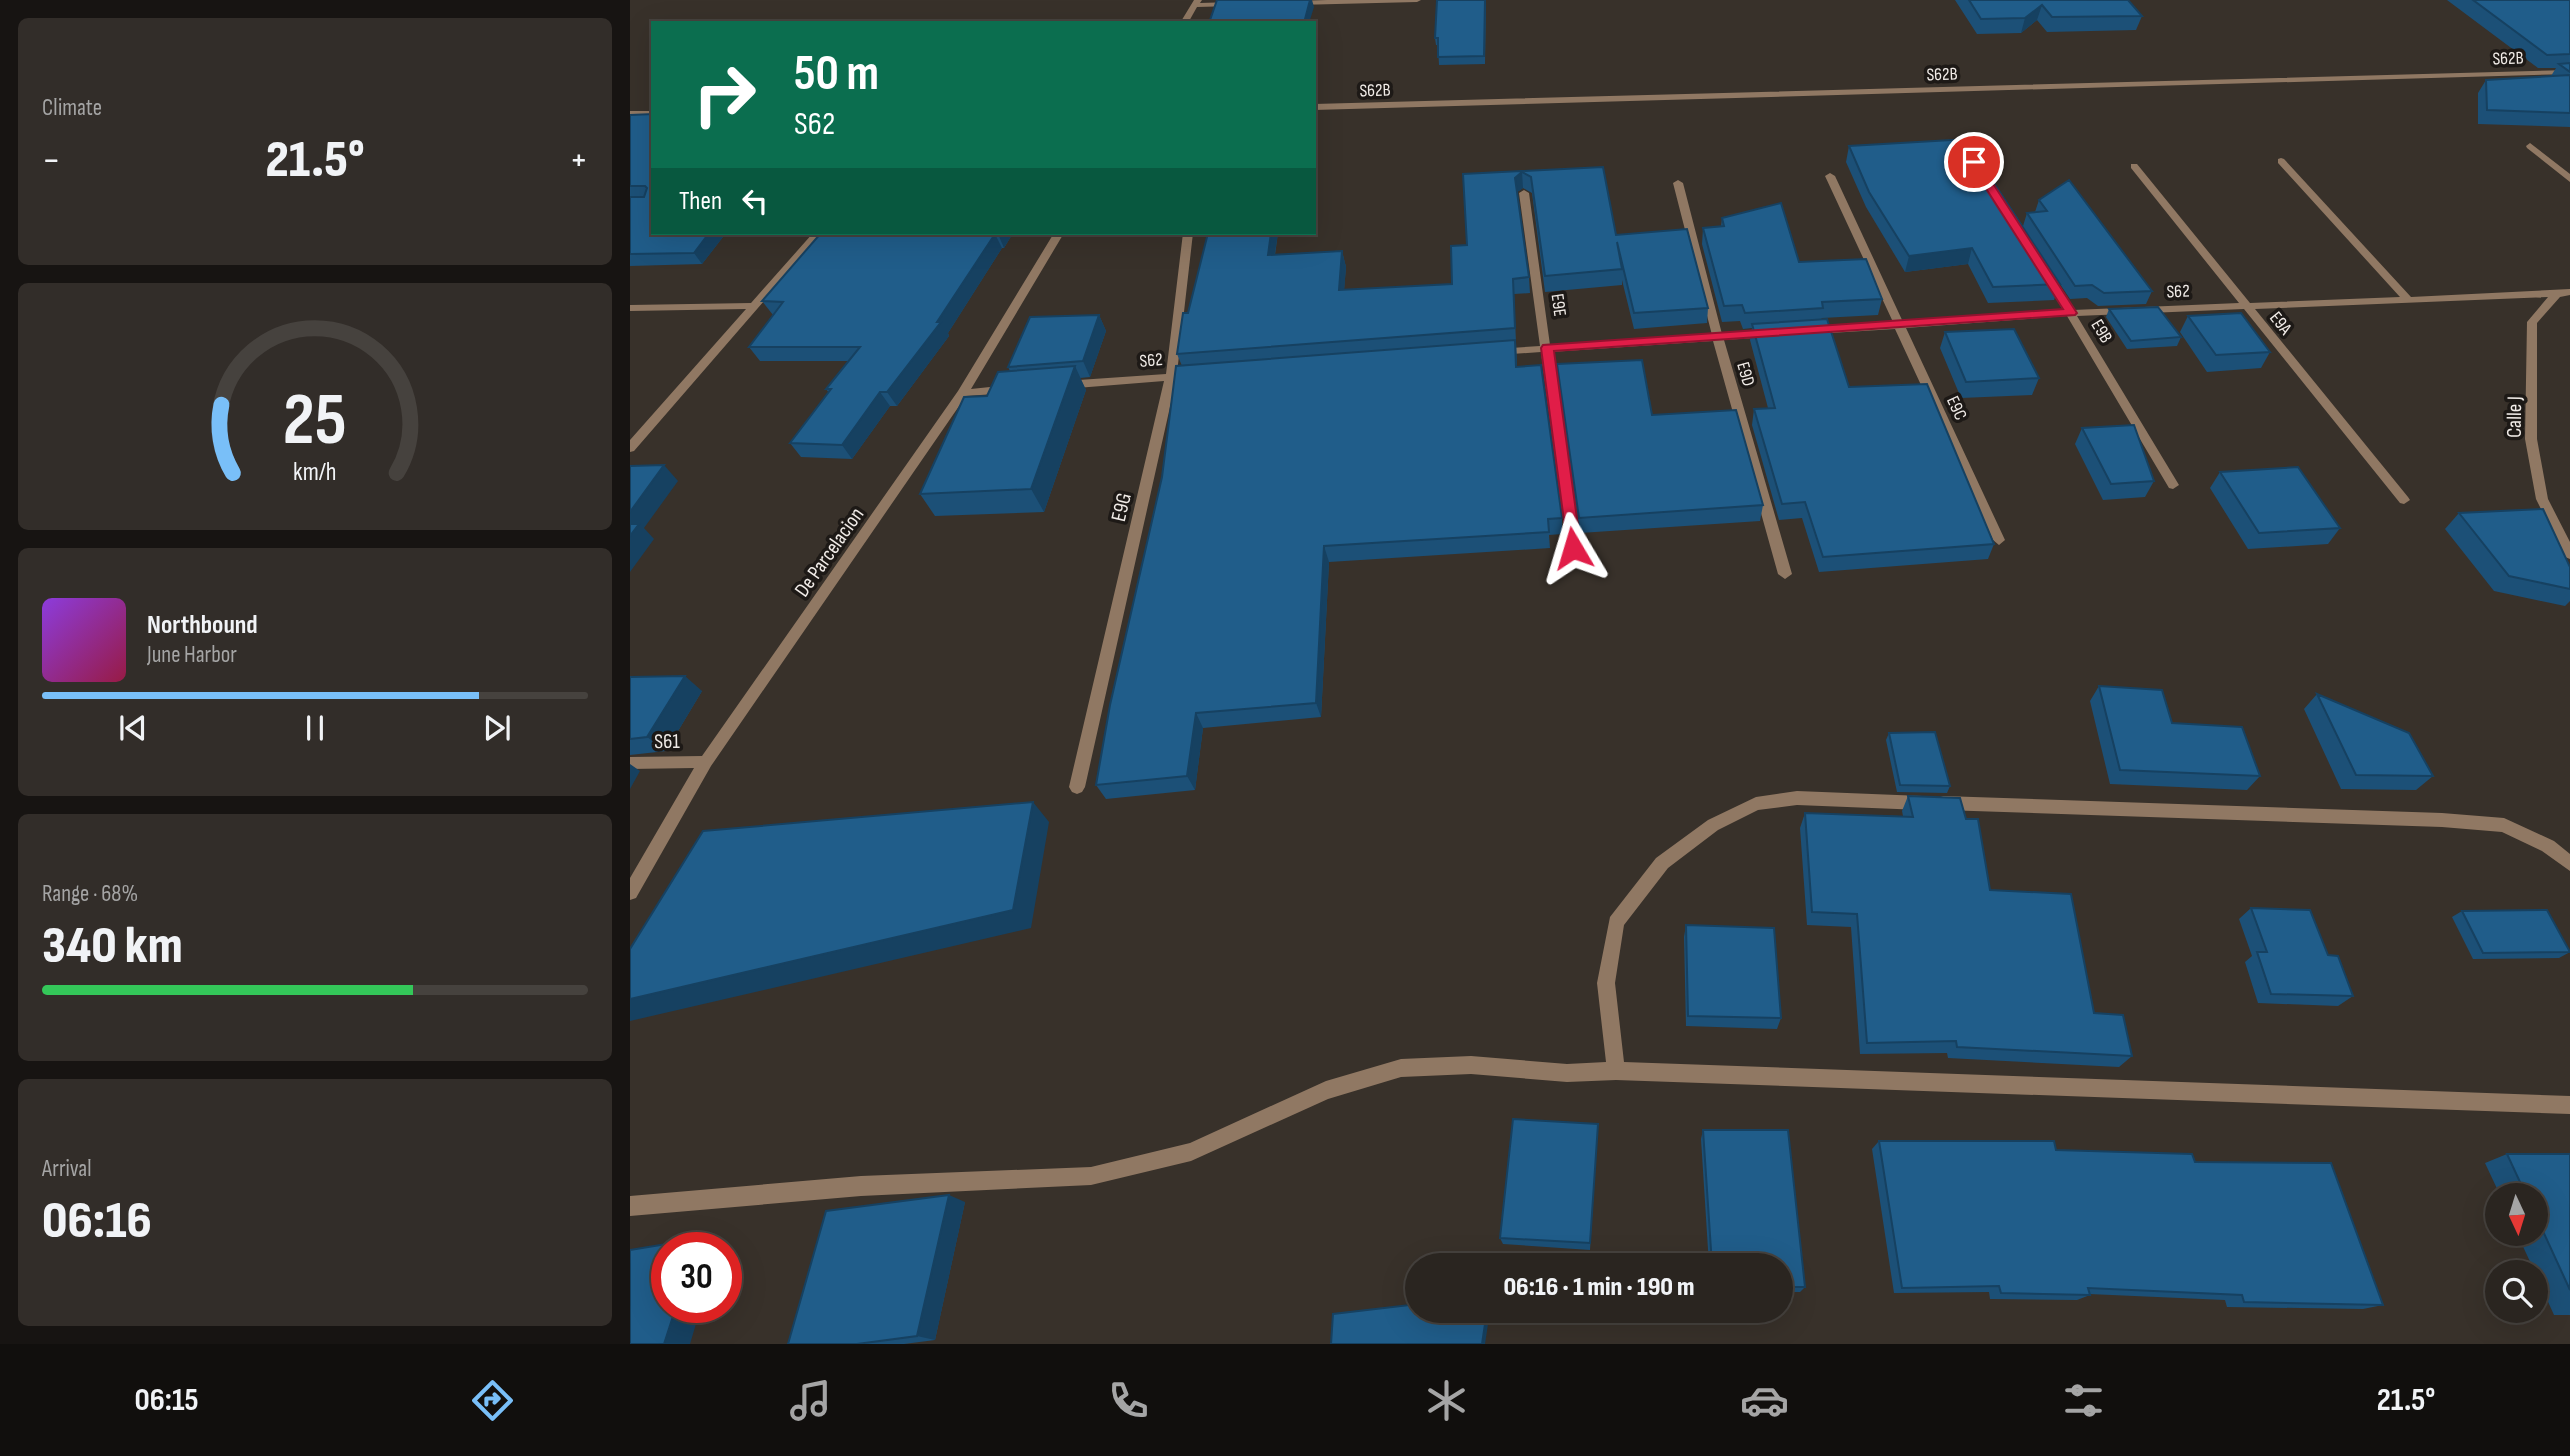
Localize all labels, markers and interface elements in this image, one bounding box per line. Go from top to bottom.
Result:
text: 50 m [794,45,879,104]
street label: S62B [2492,47,2524,70]
icon: right [679,49,770,140]
street label: S62B [1926,63,1958,86]
street label: S62B [1359,79,1391,102]
text: Climate [42,94,102,122]
text: S62 [794,105,835,144]
text: 21.5° [265,129,365,192]
pin [1944,132,2004,192]
text: − [42,138,61,183]
text: + [569,138,588,183]
icon: arrive [1955,143,1993,181]
icon: left [736,182,774,220]
text: Then [679,186,722,217]
street label: S62 [2166,281,2190,302]
street label: E9E [1547,292,1570,318]
street label: E9A [2265,308,2296,339]
street label: E9B [2087,316,2117,347]
street label: S62 [1139,349,1164,372]
street label: E9D [1732,360,1759,389]
text: 25 [283,377,347,465]
street label: E9C [1942,393,1971,424]
street label: Calle J [2502,396,2527,438]
text: km/h [293,457,337,488]
street label: E9G [1106,490,1137,524]
street label: De Parcelacion [790,503,869,602]
position arrow [1536,511,1610,585]
text: Northbound [147,610,258,641]
text: June Harbor [147,641,237,669]
icon: previous [114,709,152,747]
icon: pause [296,709,334,747]
icon: next [478,709,516,747]
street label: S61 [654,729,681,754]
text: Range · 68% [42,880,138,908]
text: 340 km [42,915,183,978]
text: Arrival [42,1155,91,1183]
north arrow [2485,1183,2548,1246]
map controls [2485,1183,2548,1323]
text: 06:16 [42,1190,152,1253]
speed limit sign: 30 [651,1232,742,1323]
button: search [2485,1260,2548,1323]
text: 06:16 · 1 min · 190 m [1503,1272,1695,1303]
icon: directions [468,1376,517,1425]
icon: music [786,1376,835,1425]
icon: phone [1104,1376,1153,1425]
icon: climate [1422,1376,1471,1425]
icon: car [1740,1376,1789,1425]
icon: filters [2059,1376,2108,1425]
text: 06:15 [135,1381,199,1420]
text: 21.5° [2377,1381,2435,1420]

